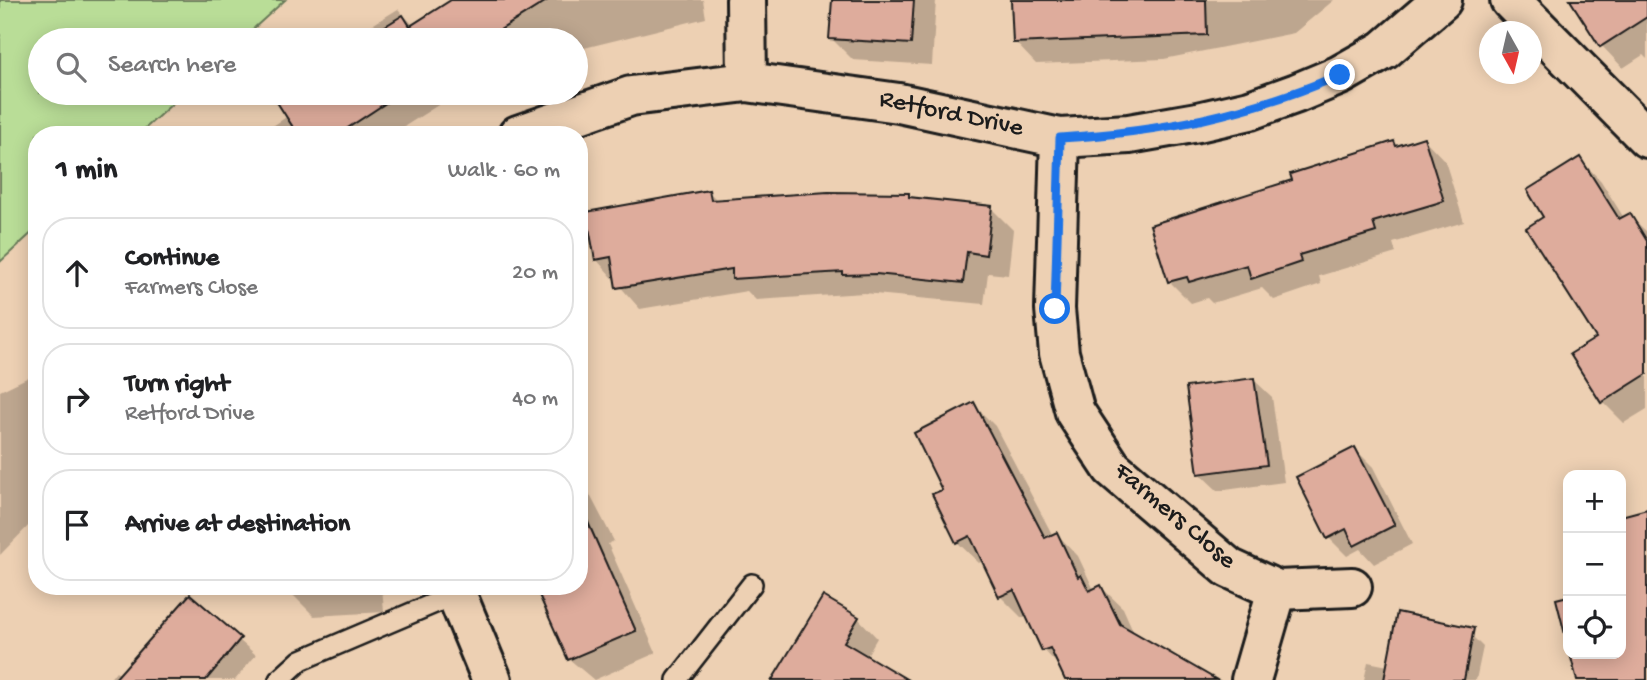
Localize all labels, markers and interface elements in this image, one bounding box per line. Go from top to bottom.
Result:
north arrow [1479,21,1542,84]
search box [28,28,588,105]
icon: search [52,48,90,86]
text: Search here [108,51,236,82]
route end [1324,59,1355,90]
street label: Retford Drive [876,85,1026,145]
text: 1 min [56,154,117,189]
text: Walk · 60 m [448,158,560,185]
text: Continue [125,244,219,275]
icon: ahead [58,254,96,292]
text: 20 m [512,260,558,287]
text: Farmers Close [125,275,258,302]
route start [1039,293,1070,324]
text: Turn right [125,370,229,401]
icon: right [58,380,96,418]
text: 40 m [512,386,558,413]
text: Retford Drive [125,401,255,428]
street label: Farmers Close [1106,456,1242,577]
map controls [1563,470,1626,659]
button: + [1563,470,1626,533]
icon: arrive [58,506,96,544]
text: Arrive at destination [125,510,350,541]
button: − [1563,533,1626,596]
button: locate [1563,596,1626,659]

